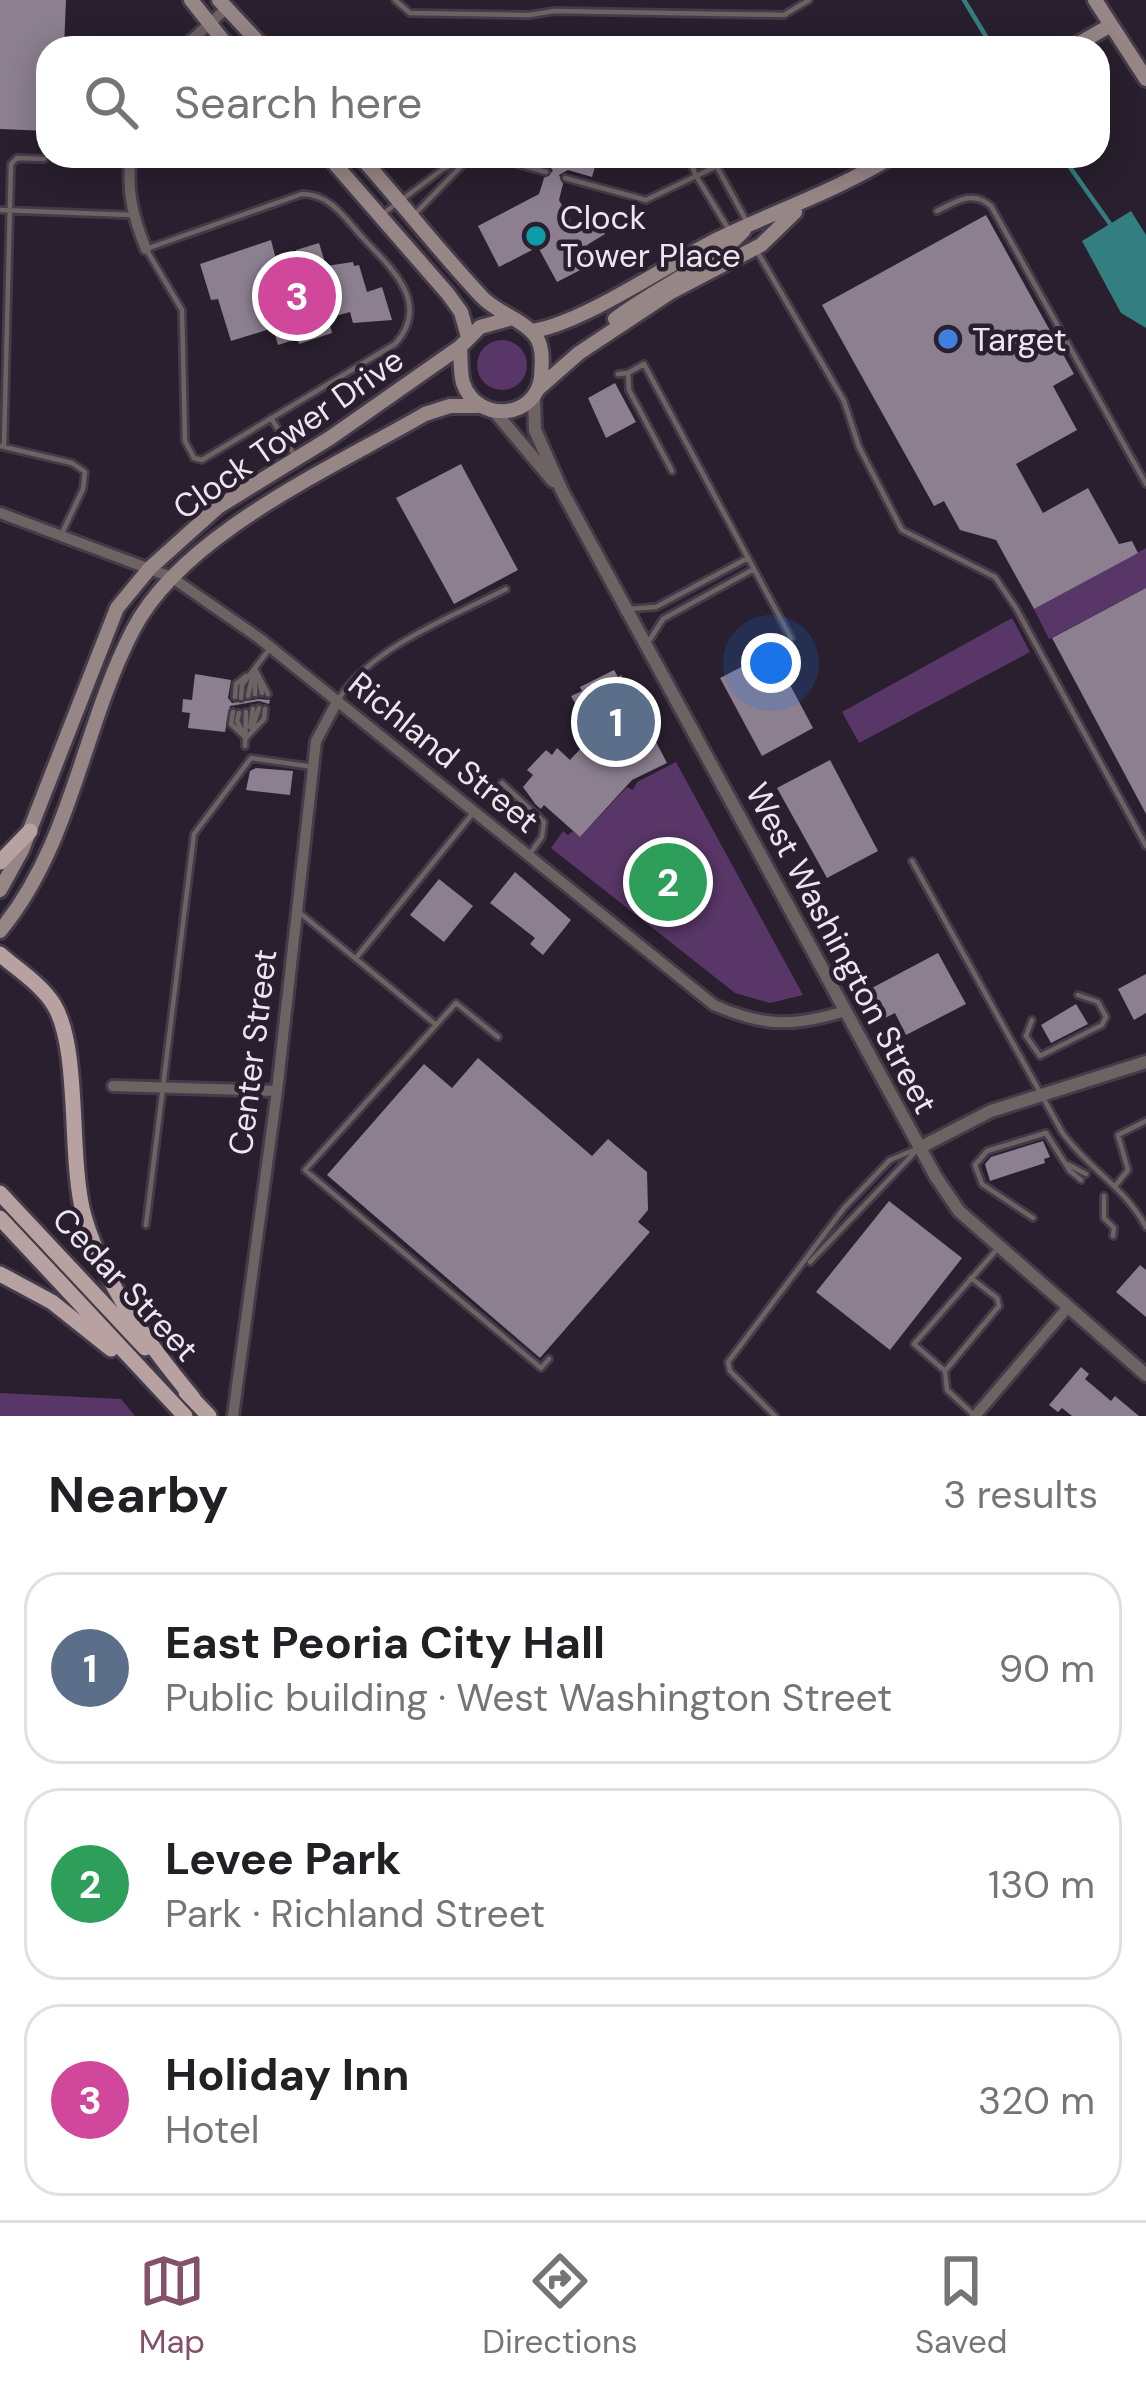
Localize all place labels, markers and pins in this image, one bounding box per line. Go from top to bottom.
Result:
place label: Clock Tower Place [560,196,741,277]
marker: Clock Tower Place [523,223,549,249]
pin: 3 [258,251,336,341]
place label: Target [972,318,1067,361]
marker: Target [935,326,961,352]
pin: 1 [577,677,655,767]
pin: 2 [629,837,707,927]

